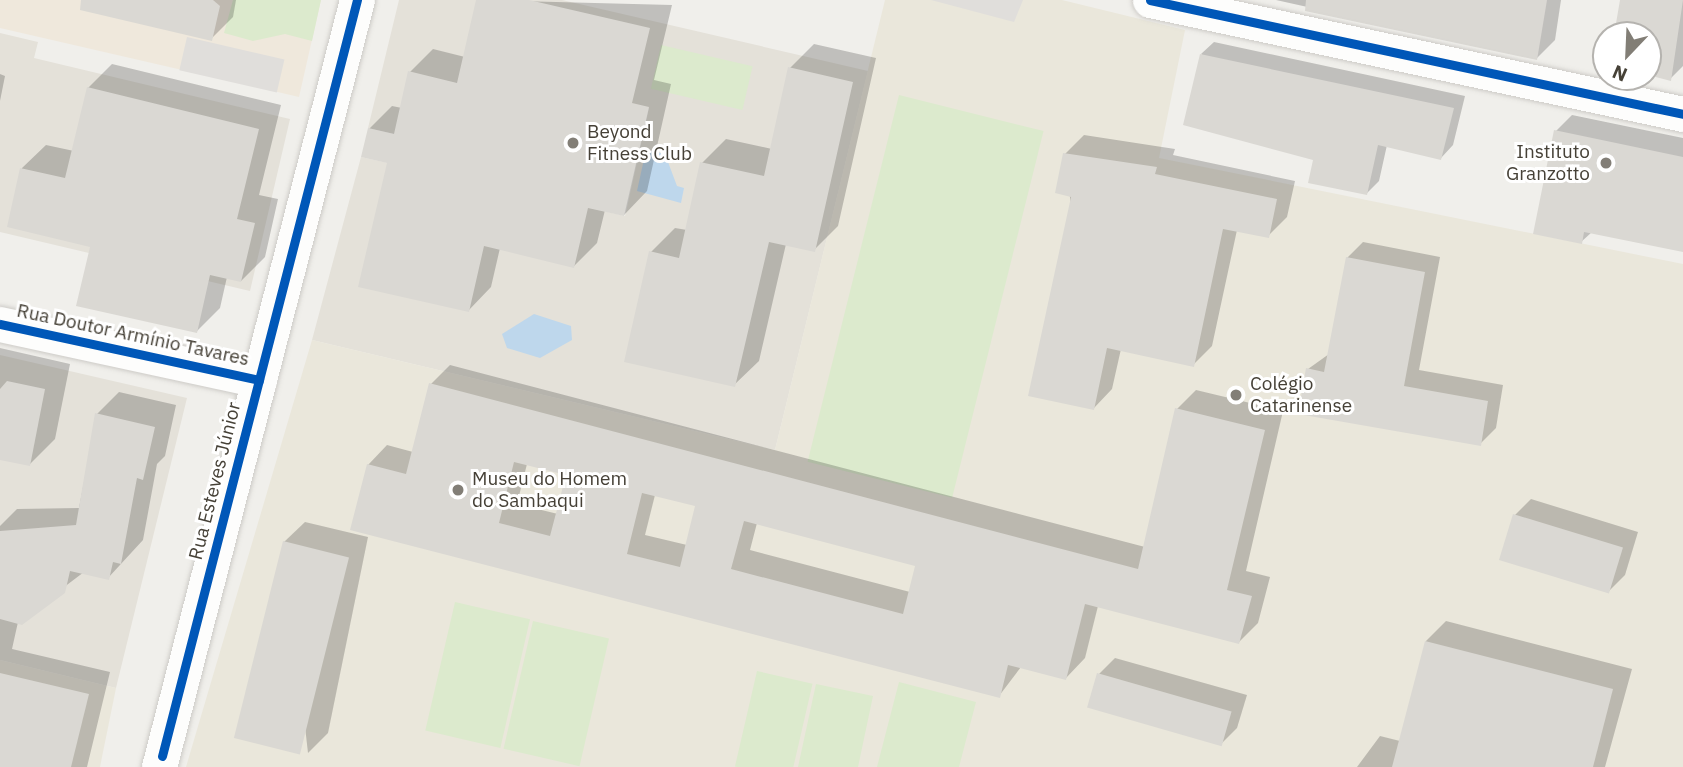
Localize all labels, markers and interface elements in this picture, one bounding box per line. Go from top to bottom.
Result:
north arrow [1592,21,1662,91]
text: N [1609,60,1631,87]
place label: Beyond Fitness Club [587,121,692,165]
marker: Beyond Fitness Club [565,135,581,151]
place label: Instituto Granzotto [1506,141,1590,185]
marker: Instituto Granzotto [1596,153,1616,173]
street label: Rua Doutor Armínio Tavares [15,299,251,371]
place label: Colégio Catarinense [1250,373,1352,417]
marker: Colégio Catarinense [1228,387,1244,403]
street label: Rua Esteves Júnior [184,400,246,562]
place label: Museu do Homem do Sambaqui [472,468,627,512]
marker: Museu do Homem do Sambaqui [450,482,466,498]

